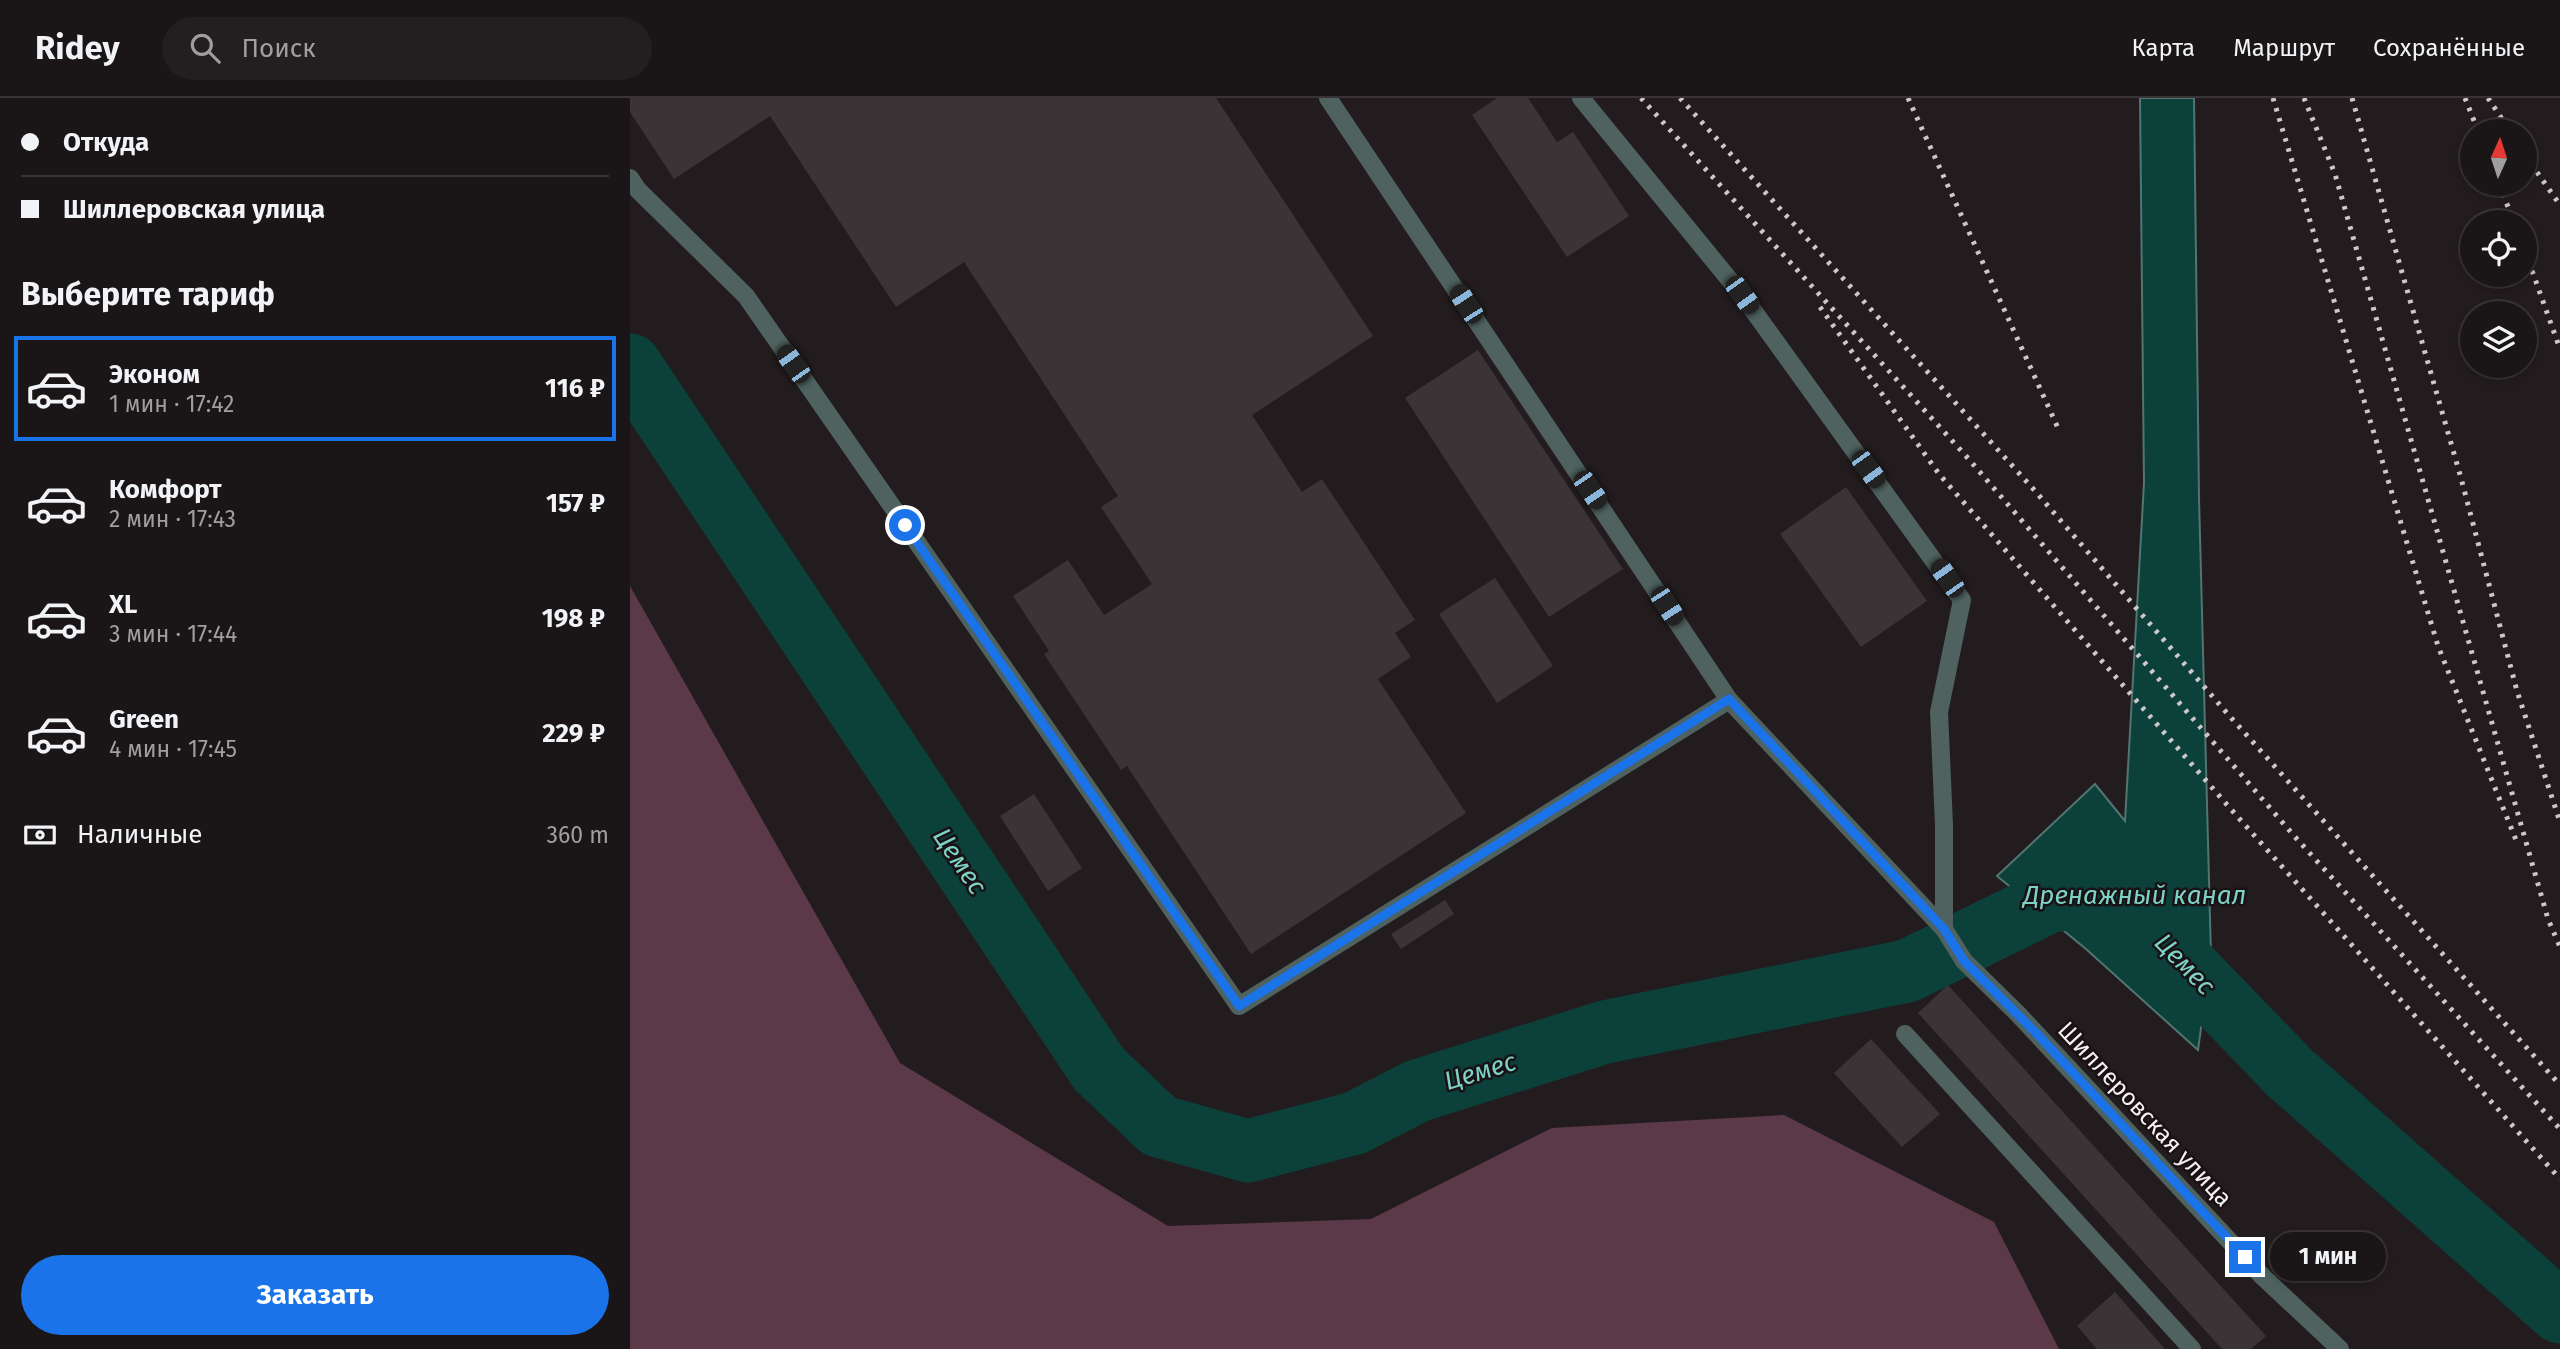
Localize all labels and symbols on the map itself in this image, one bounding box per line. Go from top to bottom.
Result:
north arrow [2460,119,2538,196]
car [1722,272,1763,318]
car [1446,281,1487,327]
car [773,341,814,387]
car [1848,446,1889,492]
car [1570,467,1611,513]
route start [889,509,921,541]
car [1927,555,1968,601]
car [1647,583,1688,629]
water label: Цемес [926,822,993,901]
water label: Дренажный канал [2022,880,2246,911]
water label: Цемес [2148,927,2222,1002]
street label: Шиллеровская улица [2052,1016,2238,1212]
water label: Цемес [1440,1046,1520,1097]
callout: 1 мин [2270,1232,2385,1282]
route end [2229,1241,2261,1273]

